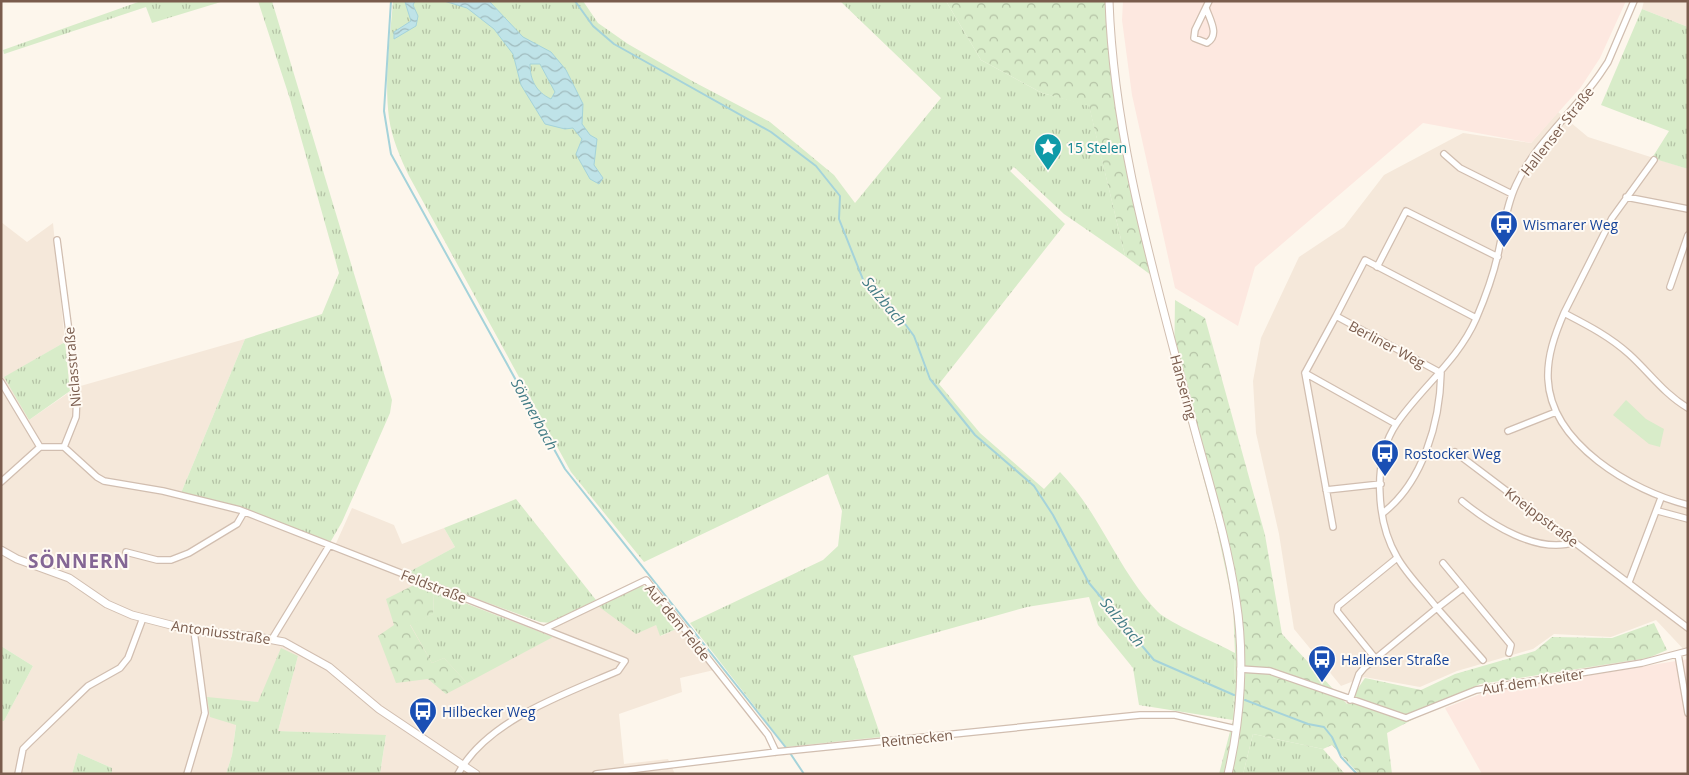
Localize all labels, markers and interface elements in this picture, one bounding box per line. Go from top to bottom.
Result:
street label: Hallenser Straße [1516,82,1598,180]
place icon: 15 Stelen [1033,132,1063,171]
place label: 15 Stelen [1067,138,1127,157]
bus stop icon: Wismarer Weg [1489,209,1519,248]
place label: Wismarer Weg [1523,215,1619,234]
water label: Salzbach [858,272,912,330]
street label: Berliner Weg [1346,316,1429,372]
street label: Niclasstraße [59,326,85,408]
street label: Hansering [1166,352,1202,422]
water label: Sönnerbach [507,374,563,454]
bus stop icon: Rostocker Weg [1370,438,1400,477]
place label: Rostocker Weg [1404,444,1501,463]
street label: Kneippstraße [1501,483,1583,551]
district label: SÖNNERN [28,548,130,574]
street label: Feldstraße [398,565,470,607]
street label: Auf dem Felde [641,580,715,665]
water label: Salzbach [1096,593,1150,651]
street label: Antoniusstraße [170,616,272,648]
bus stop icon: Hallenser Straße [1307,644,1337,683]
place label: Hallenser Straße [1341,650,1449,669]
street label: Auf dem Kreiter [1481,664,1586,698]
bus stop icon: Hilbecker Weg [408,696,438,735]
place label: Hilbecker Weg [442,702,536,721]
street label: Reitnecken [880,725,954,751]

